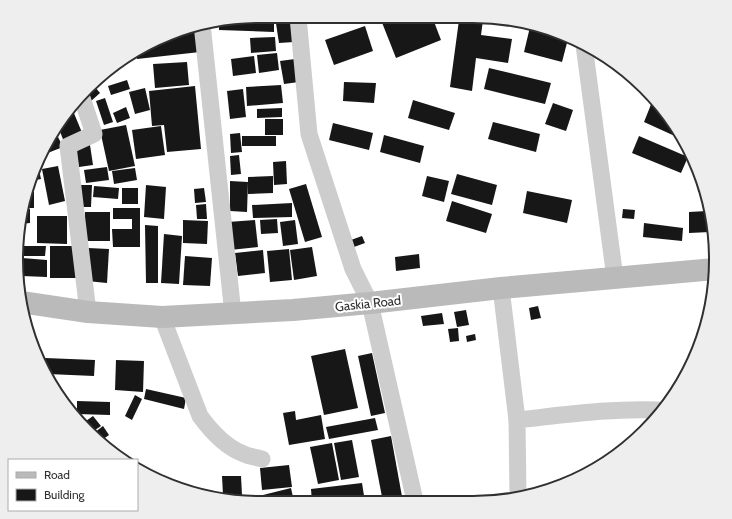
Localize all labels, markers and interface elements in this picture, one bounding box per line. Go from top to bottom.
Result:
street label: Gaskia Road [334,292,402,314]
legend [8,459,138,511]
text: Road [44,467,70,482]
text: Building [44,487,86,502]

